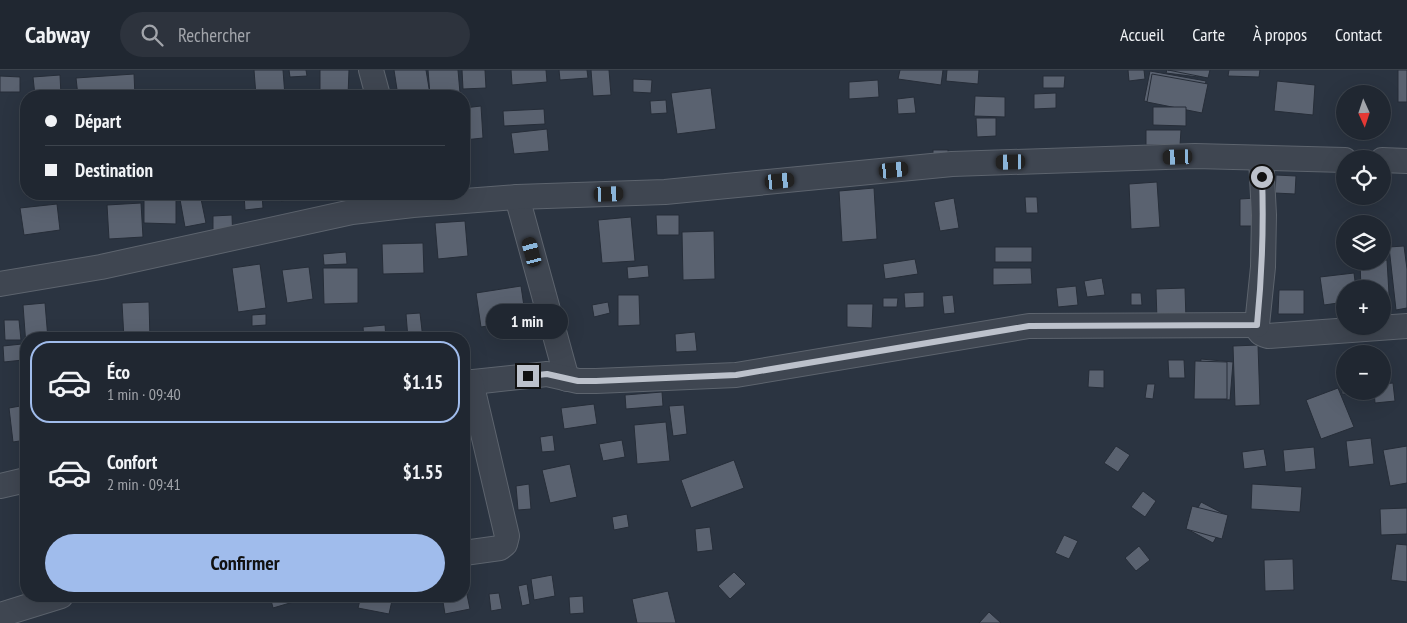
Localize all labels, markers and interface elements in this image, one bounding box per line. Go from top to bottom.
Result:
search box [120,12,470,57]
text: Cabway [25,19,90,50]
icon: search [138,21,166,49]
text: Rechercher [178,23,250,47]
text: Accueil [1120,23,1164,46]
text: Carte [1192,23,1225,46]
text: À propos [1253,23,1307,46]
text: Contact [1335,23,1382,46]
north arrow [1336,85,1391,140]
map controls [1336,85,1391,400]
text: Départ [75,109,121,133]
car [1162,149,1193,165]
button: locate [1336,150,1391,205]
car [995,154,1026,170]
text: Destination [75,158,153,182]
car [878,161,909,179]
route start [1251,166,1273,188]
car [764,172,795,190]
car [593,186,624,202]
button: layers [1336,215,1391,270]
car [520,236,543,268]
button: + [1336,280,1391,335]
callout: 1 min [487,304,569,338]
text: 1 min [511,311,543,331]
button: − [1336,345,1391,400]
icon: car [47,360,92,405]
text: Éco [107,360,130,384]
route end [517,365,539,387]
text: $1.15 [403,370,443,394]
text: 1 min · 09:40 [107,384,181,404]
icon: car [47,450,92,495]
text: Confort [107,450,157,474]
text: $1.55 [403,460,443,484]
text: 2 min · 09:41 [107,474,181,494]
button: Confirmer [45,534,445,592]

